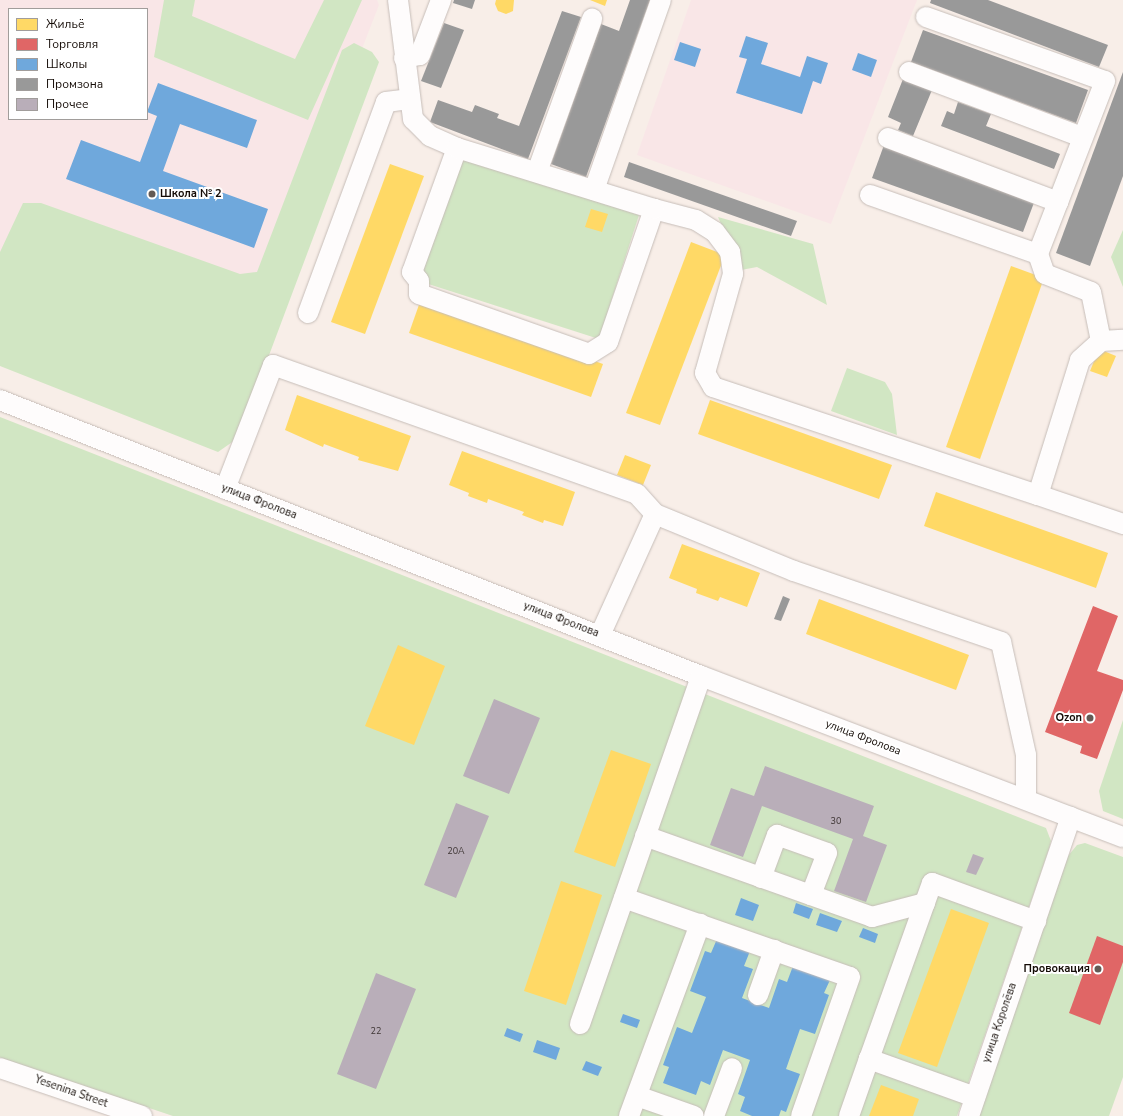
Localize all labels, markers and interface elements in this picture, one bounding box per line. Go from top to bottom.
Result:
legend [8,8,148,120]
text: Жильё [46,16,84,32]
text: Торговля [46,36,98,52]
text: Школы [46,56,87,72]
text: Промзона [46,76,103,92]
text: Прочее [46,96,89,112]
place label: Школа № 2 [160,187,222,201]
marker: Школа № 2 [147,189,157,199]
street label: улица Фролова [219,482,299,522]
street label: улица Фролова [521,600,601,640]
place label: Ozon [1055,711,1082,725]
marker: Ozon [1085,713,1095,723]
street label: улица Фролова [823,718,903,758]
house number: 30 [831,816,841,826]
house number: 20А [447,846,465,856]
place label: Провокация [1024,962,1090,976]
marker: Провокация [1093,964,1103,974]
street label: улица Королёва [980,981,1020,1065]
house number: 22 [371,1026,381,1036]
street label: Yesenina Street [33,1073,109,1111]

